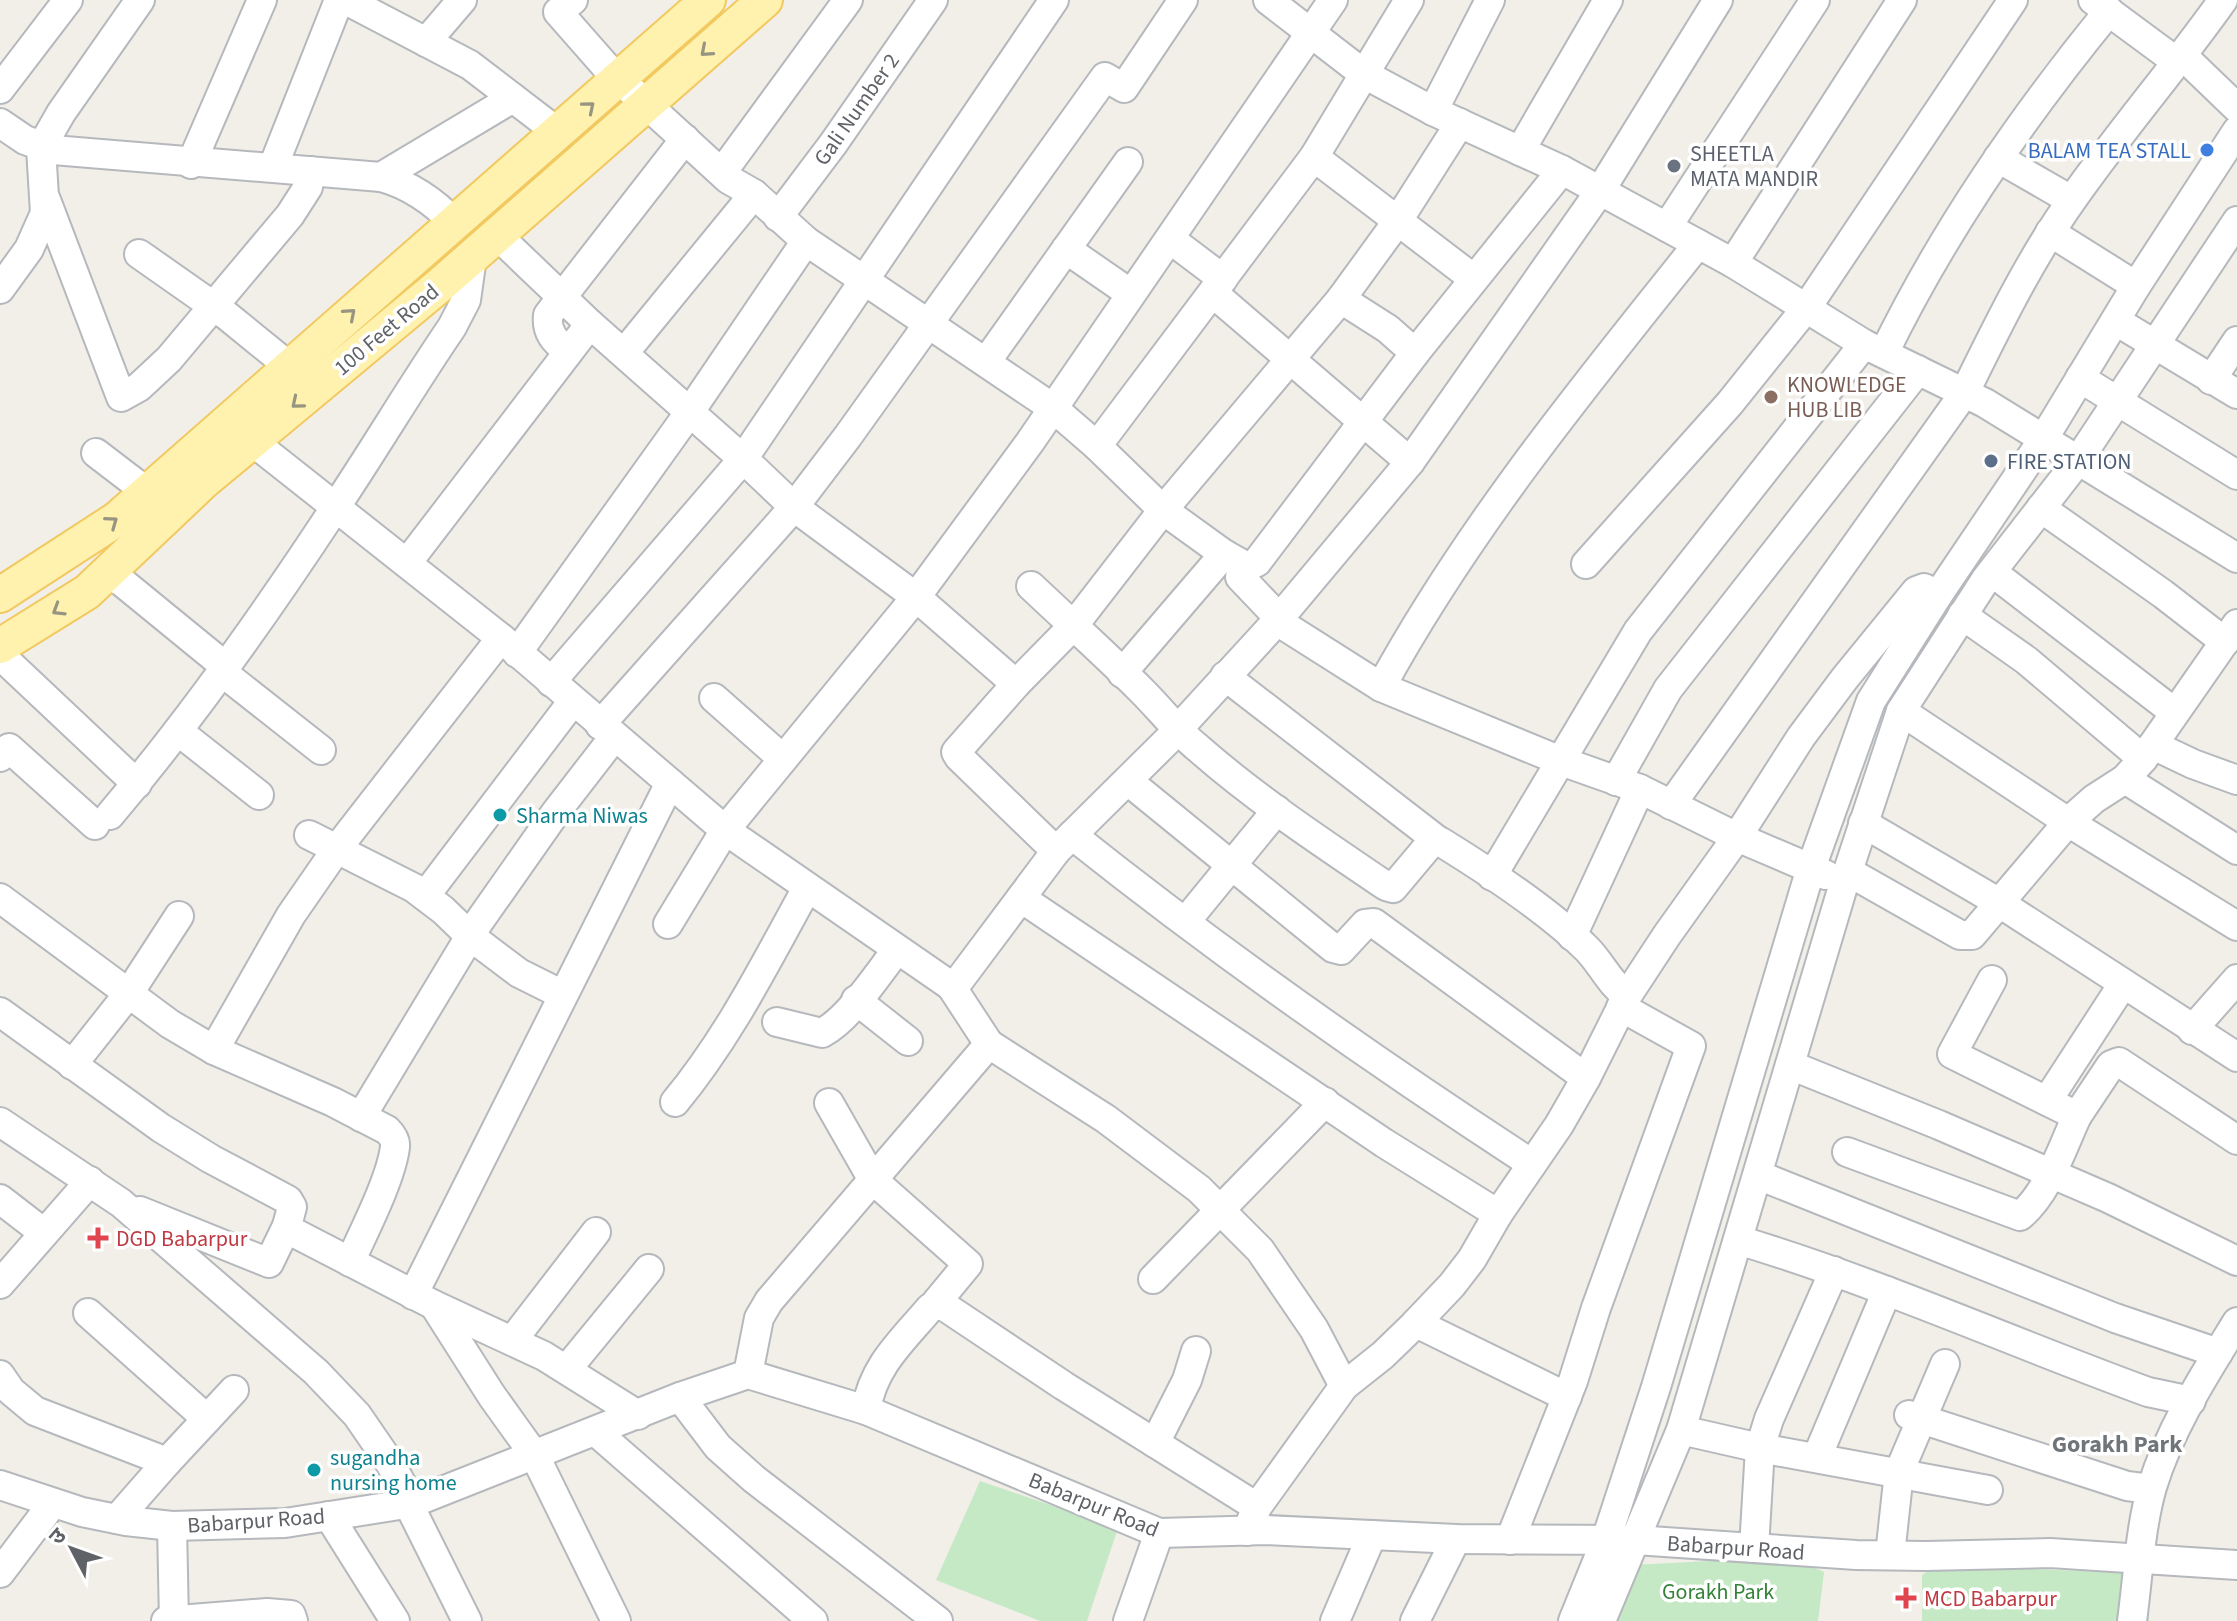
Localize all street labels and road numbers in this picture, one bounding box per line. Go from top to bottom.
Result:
street label: Gali Number 2 [806,47,907,172]
street label: 100 Feet Road [327,276,446,383]
street label: Babarpur Road [1024,1464,1164,1546]
street label: Babarpur Road [186,1500,326,1542]
street label: Babarpur Road [1666,1527,1806,1569]

